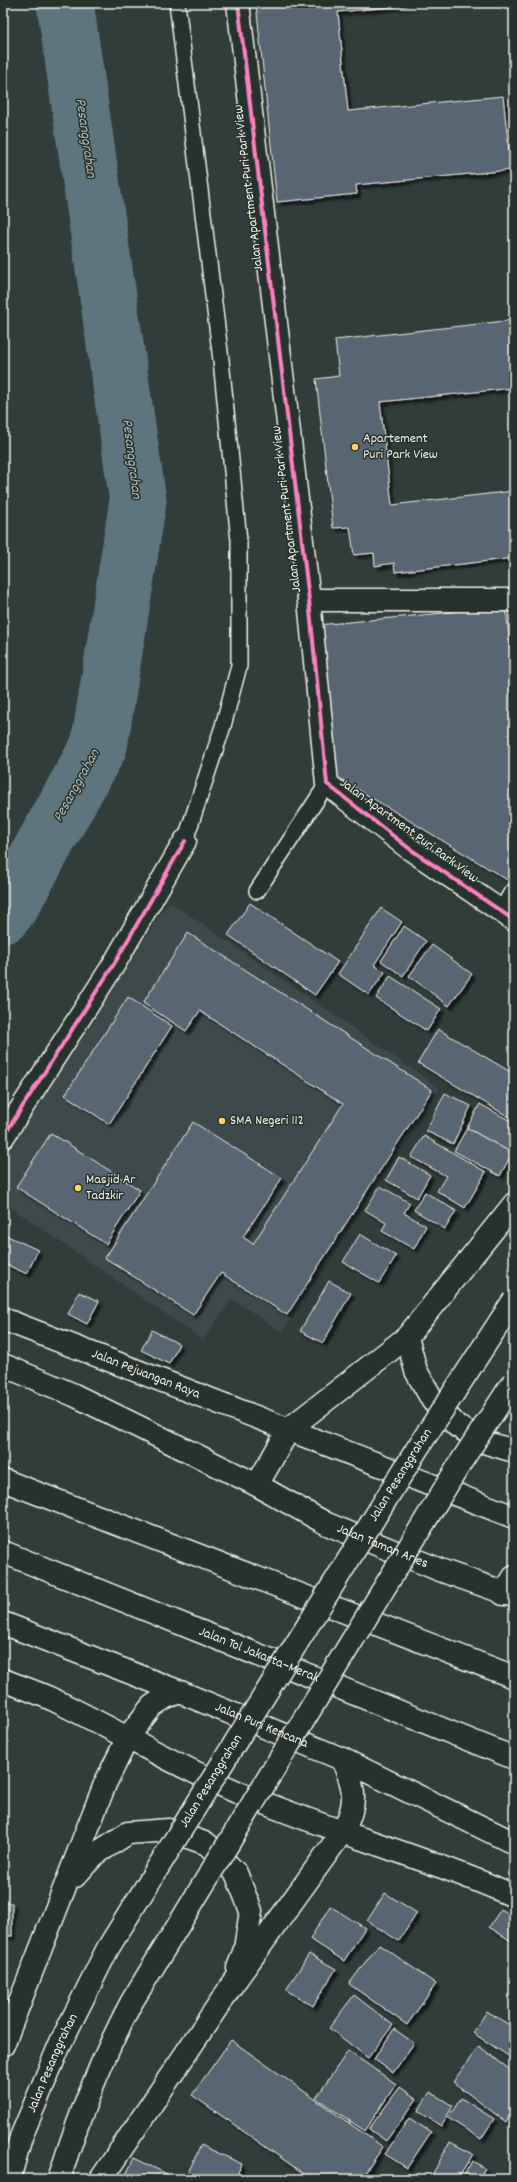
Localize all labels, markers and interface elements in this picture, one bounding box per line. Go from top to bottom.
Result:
water label: Pesanggrahan [69,97,102,180]
street label: Jalan Apartment Puri Park View [229,104,269,272]
water label: Pesanggrahan [115,418,147,501]
street label: Jalan Apartment Puri Park View [267,425,307,593]
place label: Apartement Puri Park View [363,429,438,465]
marker: Apartement Puri Park View [350,442,360,452]
water label: Pesanggrahan [48,745,107,826]
street label: Jalan Apartment Puri Park View [335,774,483,888]
place label: SMA Negeri 112 [230,1111,304,1131]
marker: SMA Negeri 112 [217,1116,227,1126]
place label: Masjid Ar Tadzkir [86,1170,136,1206]
marker: Masjid Ar Tadzkir [73,1183,83,1193]
street label: Jalan Pejuangan Raya [89,1344,203,1404]
street label: Jalan Pesanggrahan [364,1425,438,1526]
street label: Jalan Taman Aries [334,1519,431,1574]
street label: Jalan Tol Jakarta–Merak [196,1622,322,1689]
street label: Jalan Puri Kencana [212,1697,311,1754]
street label: Jalan Pesanggrahan [175,1731,248,1832]
street label: Jalan Pesanggrahan [22,2010,84,2116]

